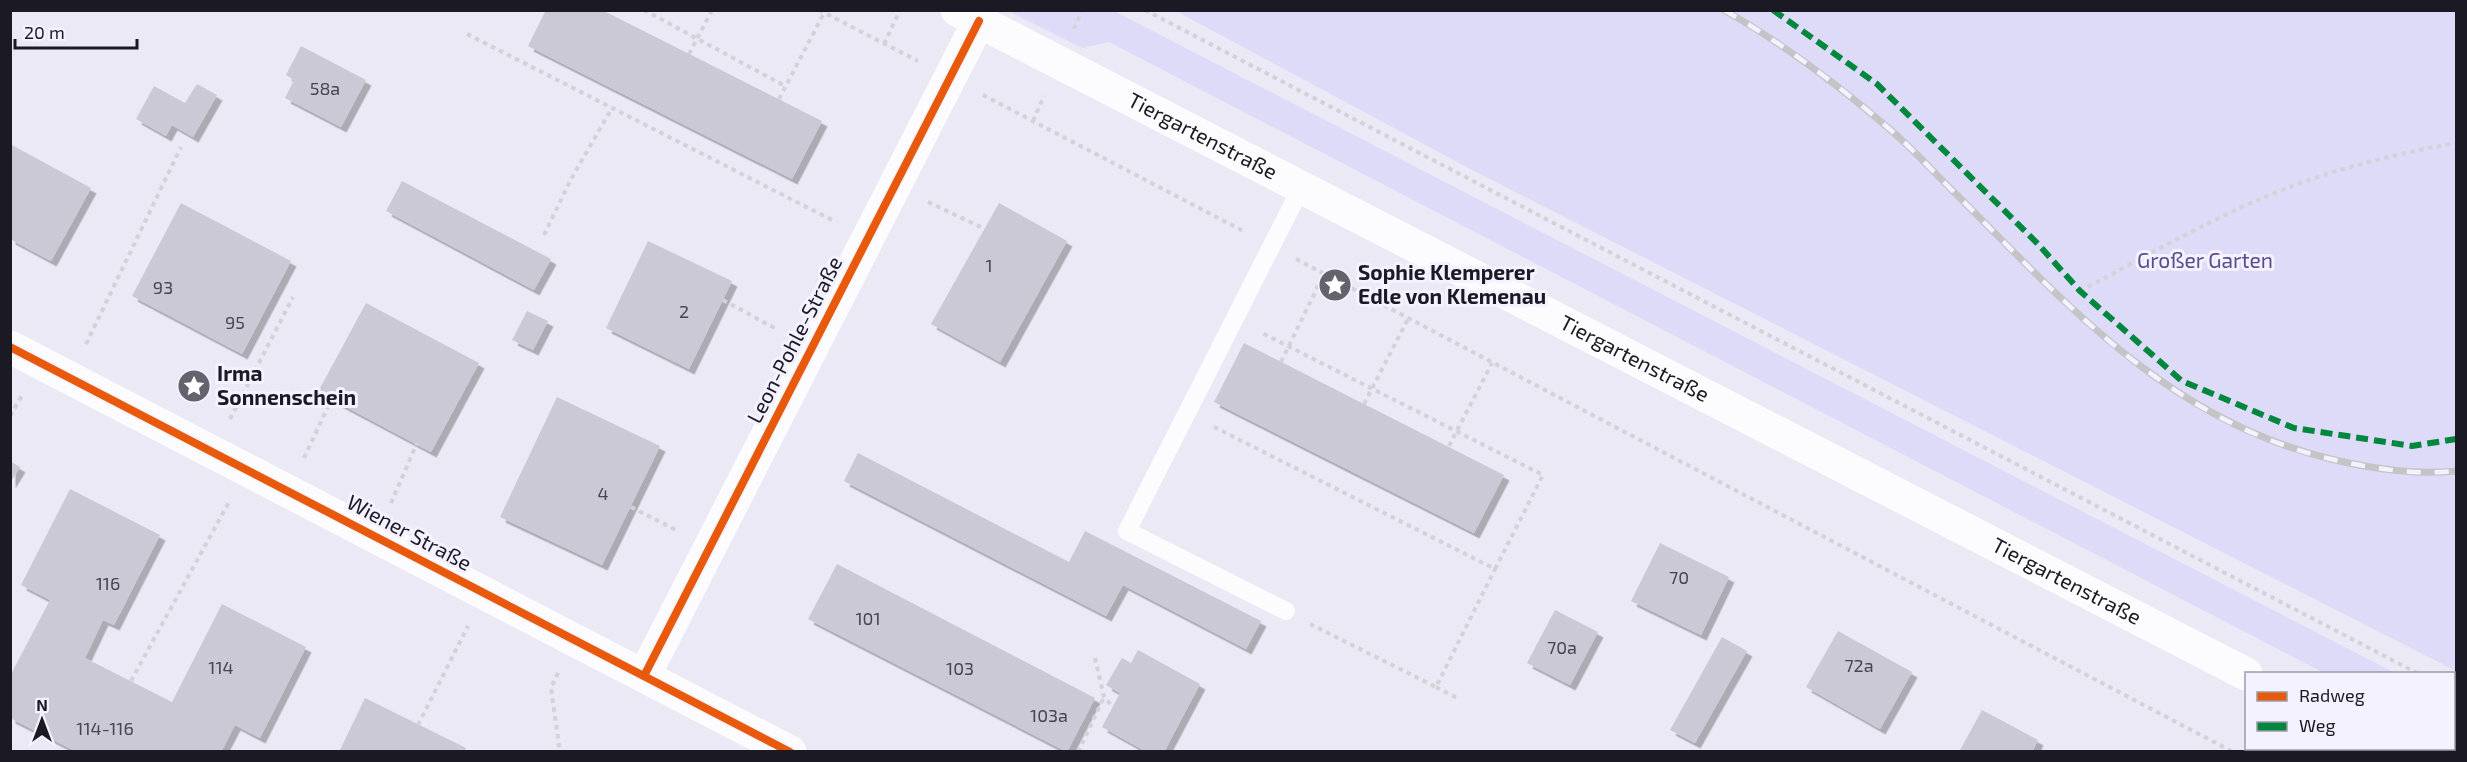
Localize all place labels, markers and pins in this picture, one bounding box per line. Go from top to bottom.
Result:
place label: Sophie Klemperer Edle von Klemenau [1358,259,1546,308]
place icon: Sophie Klemperer Edle von Klemenau [1317,267,1353,303]
place label: Irma Sonnenschein [217,360,356,409]
place icon: Irma Sonnenschein [176,368,212,404]

